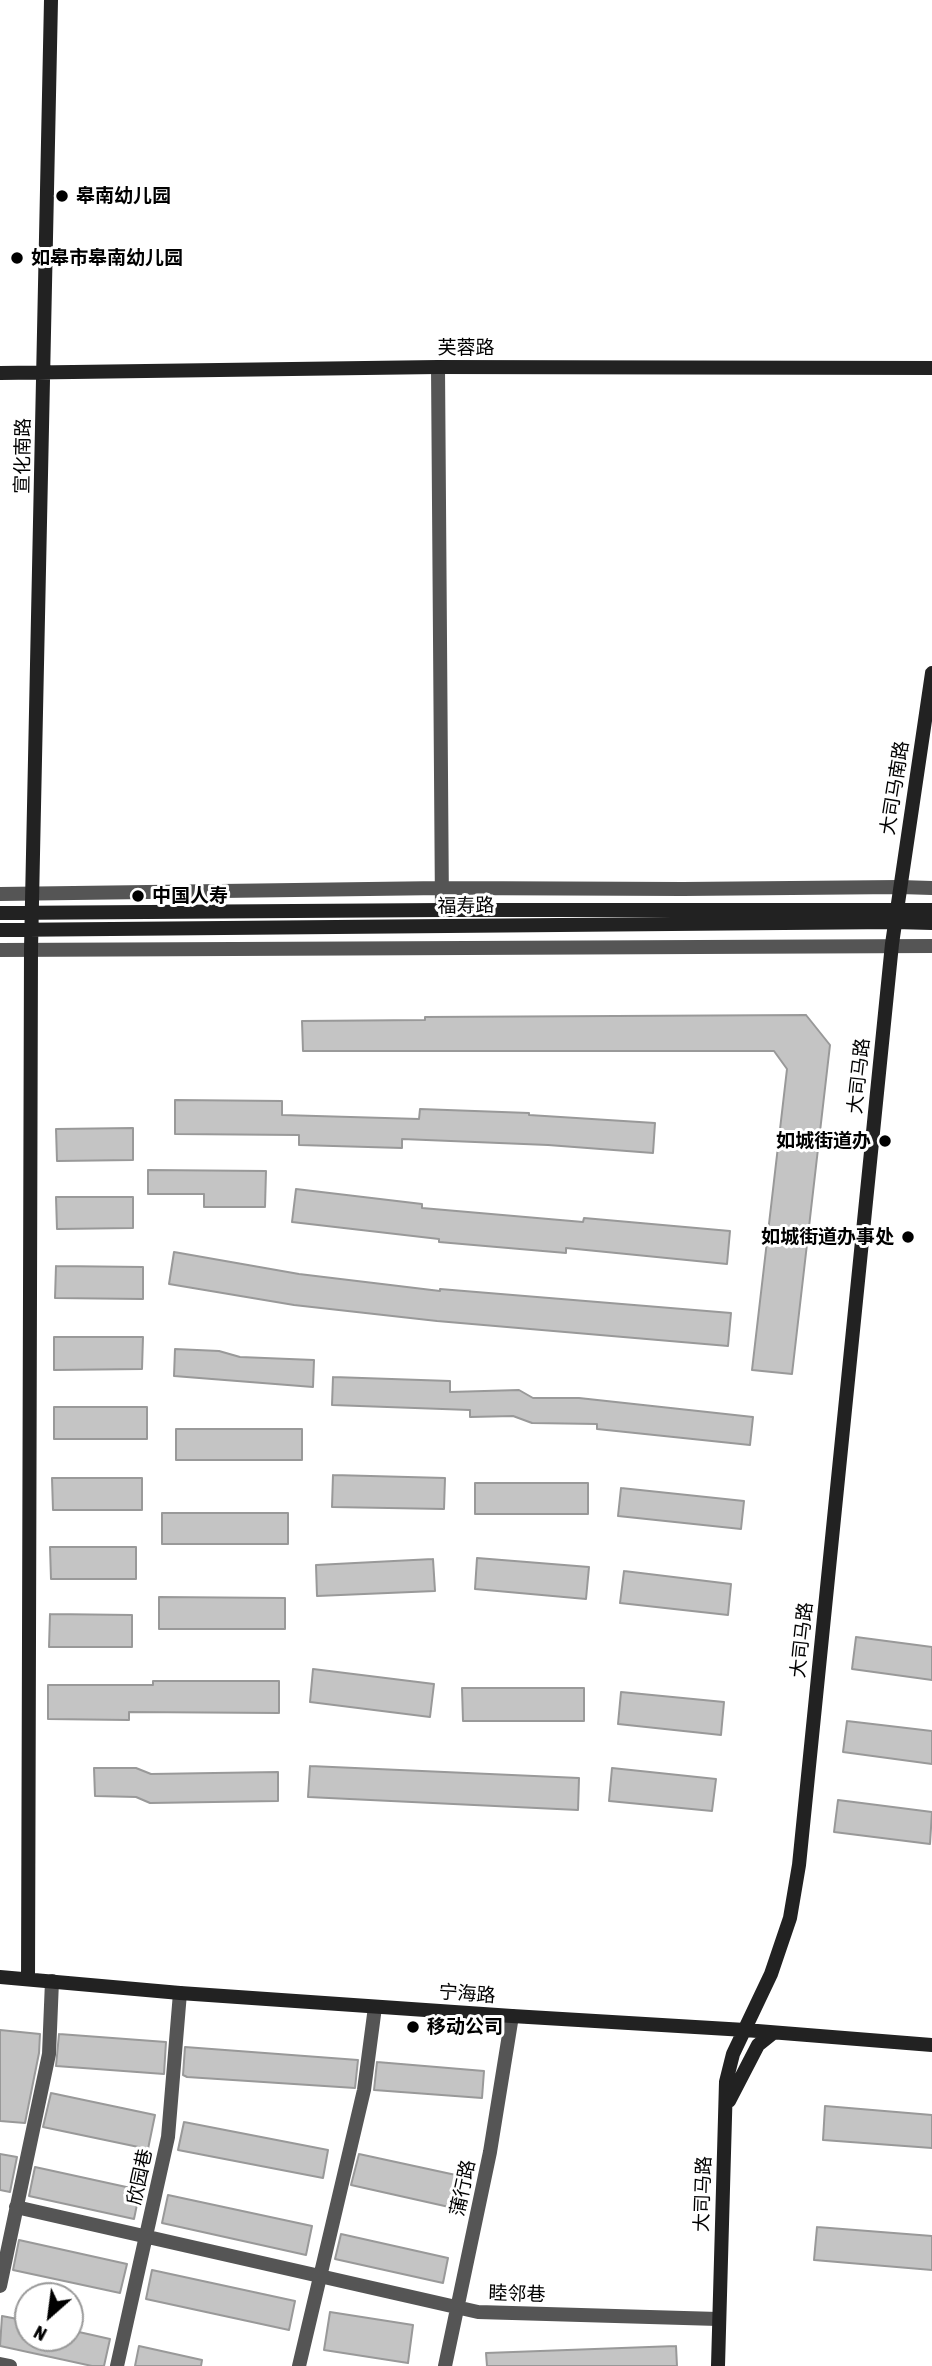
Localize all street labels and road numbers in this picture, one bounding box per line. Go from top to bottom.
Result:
street label: 芙蓉路 [438,337,494,359]
street label: 宣化南路 [11,418,35,494]
street label: 大司马南路 [876,739,914,837]
street label: 福寿路 [437,894,495,918]
street label: 大司马路 [844,1037,874,1115]
street label: 大司马路 [787,1601,817,1679]
street label: 宁海路 [438,1981,496,2007]
street label: 欣园巷 [123,2147,157,2207]
street label: 大司马路 [690,2156,716,2232]
street label: 蒲行路 [446,2158,480,2218]
street label: 睦邻巷 [488,2282,546,2306]

